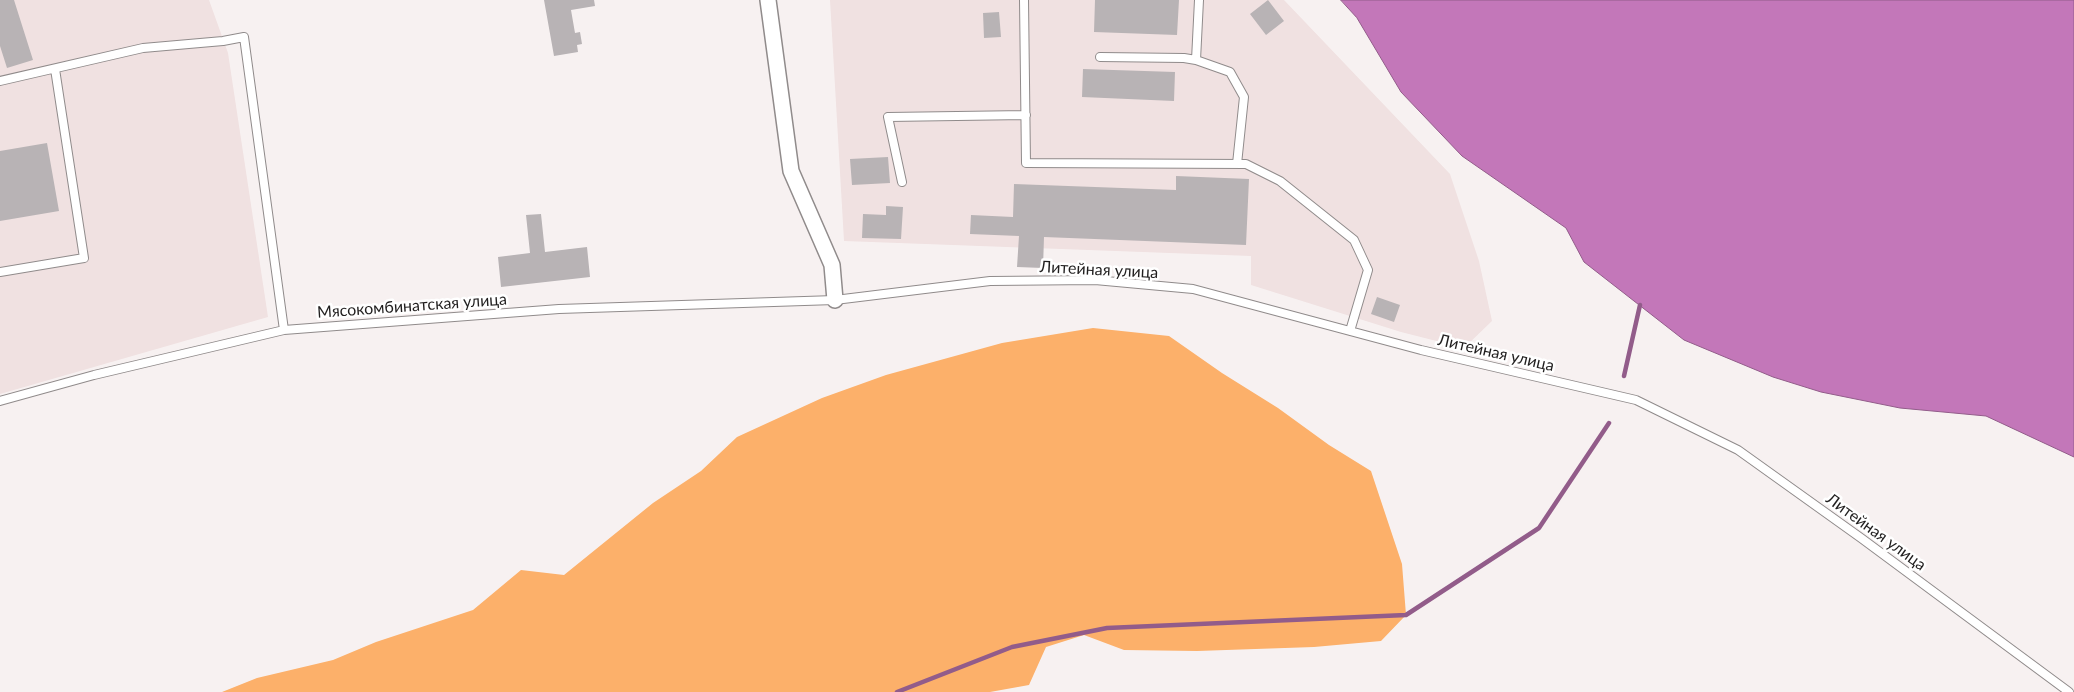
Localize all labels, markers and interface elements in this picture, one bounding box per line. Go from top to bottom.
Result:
street label: Литейная улица [1039,257,1159,283]
street label: Мясокомбинатская улица [317,290,507,322]
street label: Литейная улица [1436,330,1556,376]
street label: Литейная улица [1822,489,1930,575]

